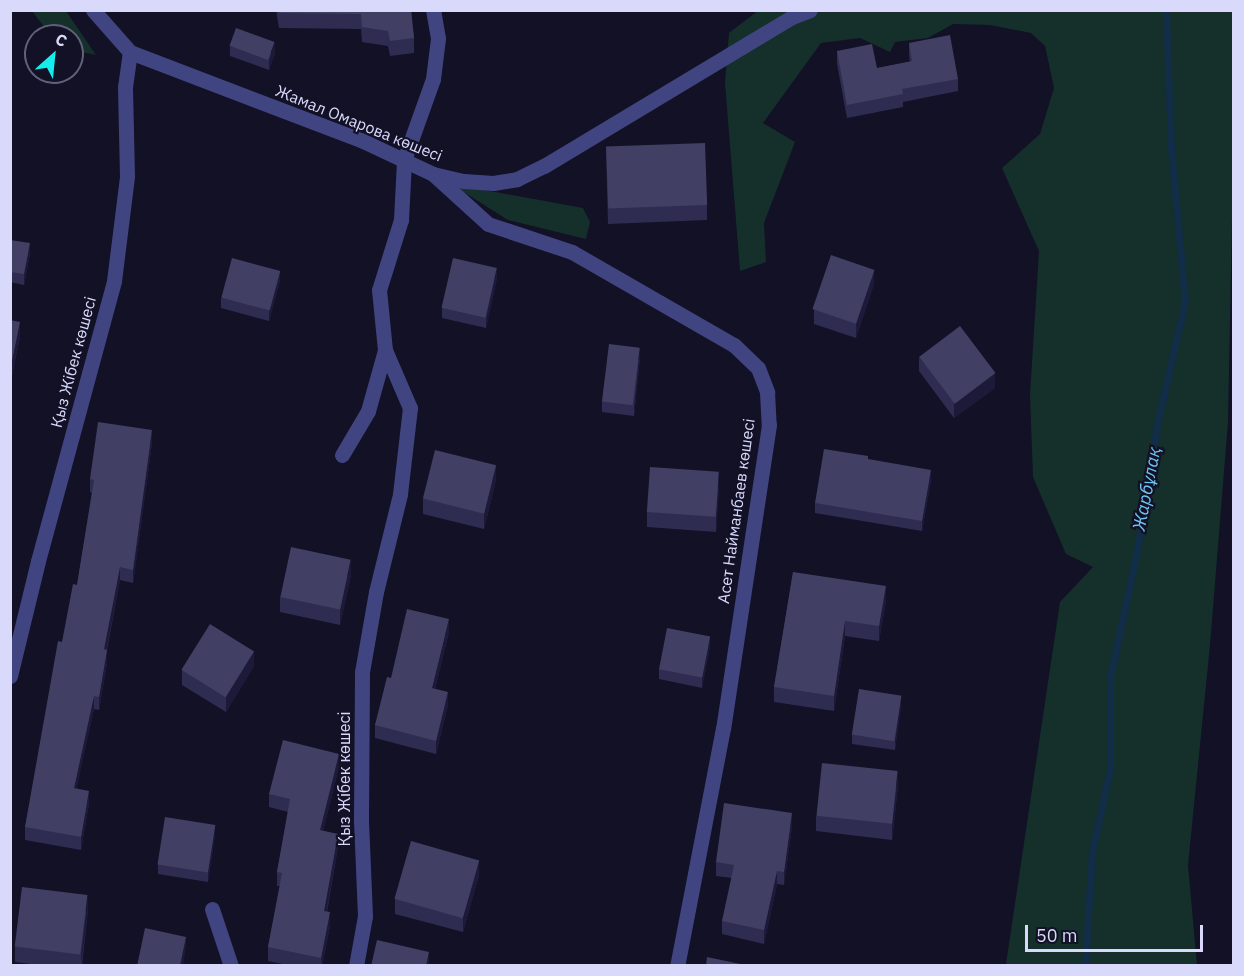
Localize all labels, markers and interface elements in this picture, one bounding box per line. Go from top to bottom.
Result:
north arrow [24,24,84,84]
text: С [52,28,70,51]
street label: Жамал Омарова көшесі [273,81,445,165]
street label: Қыз Жібек көшесі [46,294,100,430]
street label: Асет Найманбаев көшесі [714,417,758,605]
water label: Жарбұлақ [1128,445,1166,533]
street label: Қыз Жібек көшесі [334,712,354,846]
scale bar [1028,913,1206,951]
text: 50 m [1036,924,1078,947]

